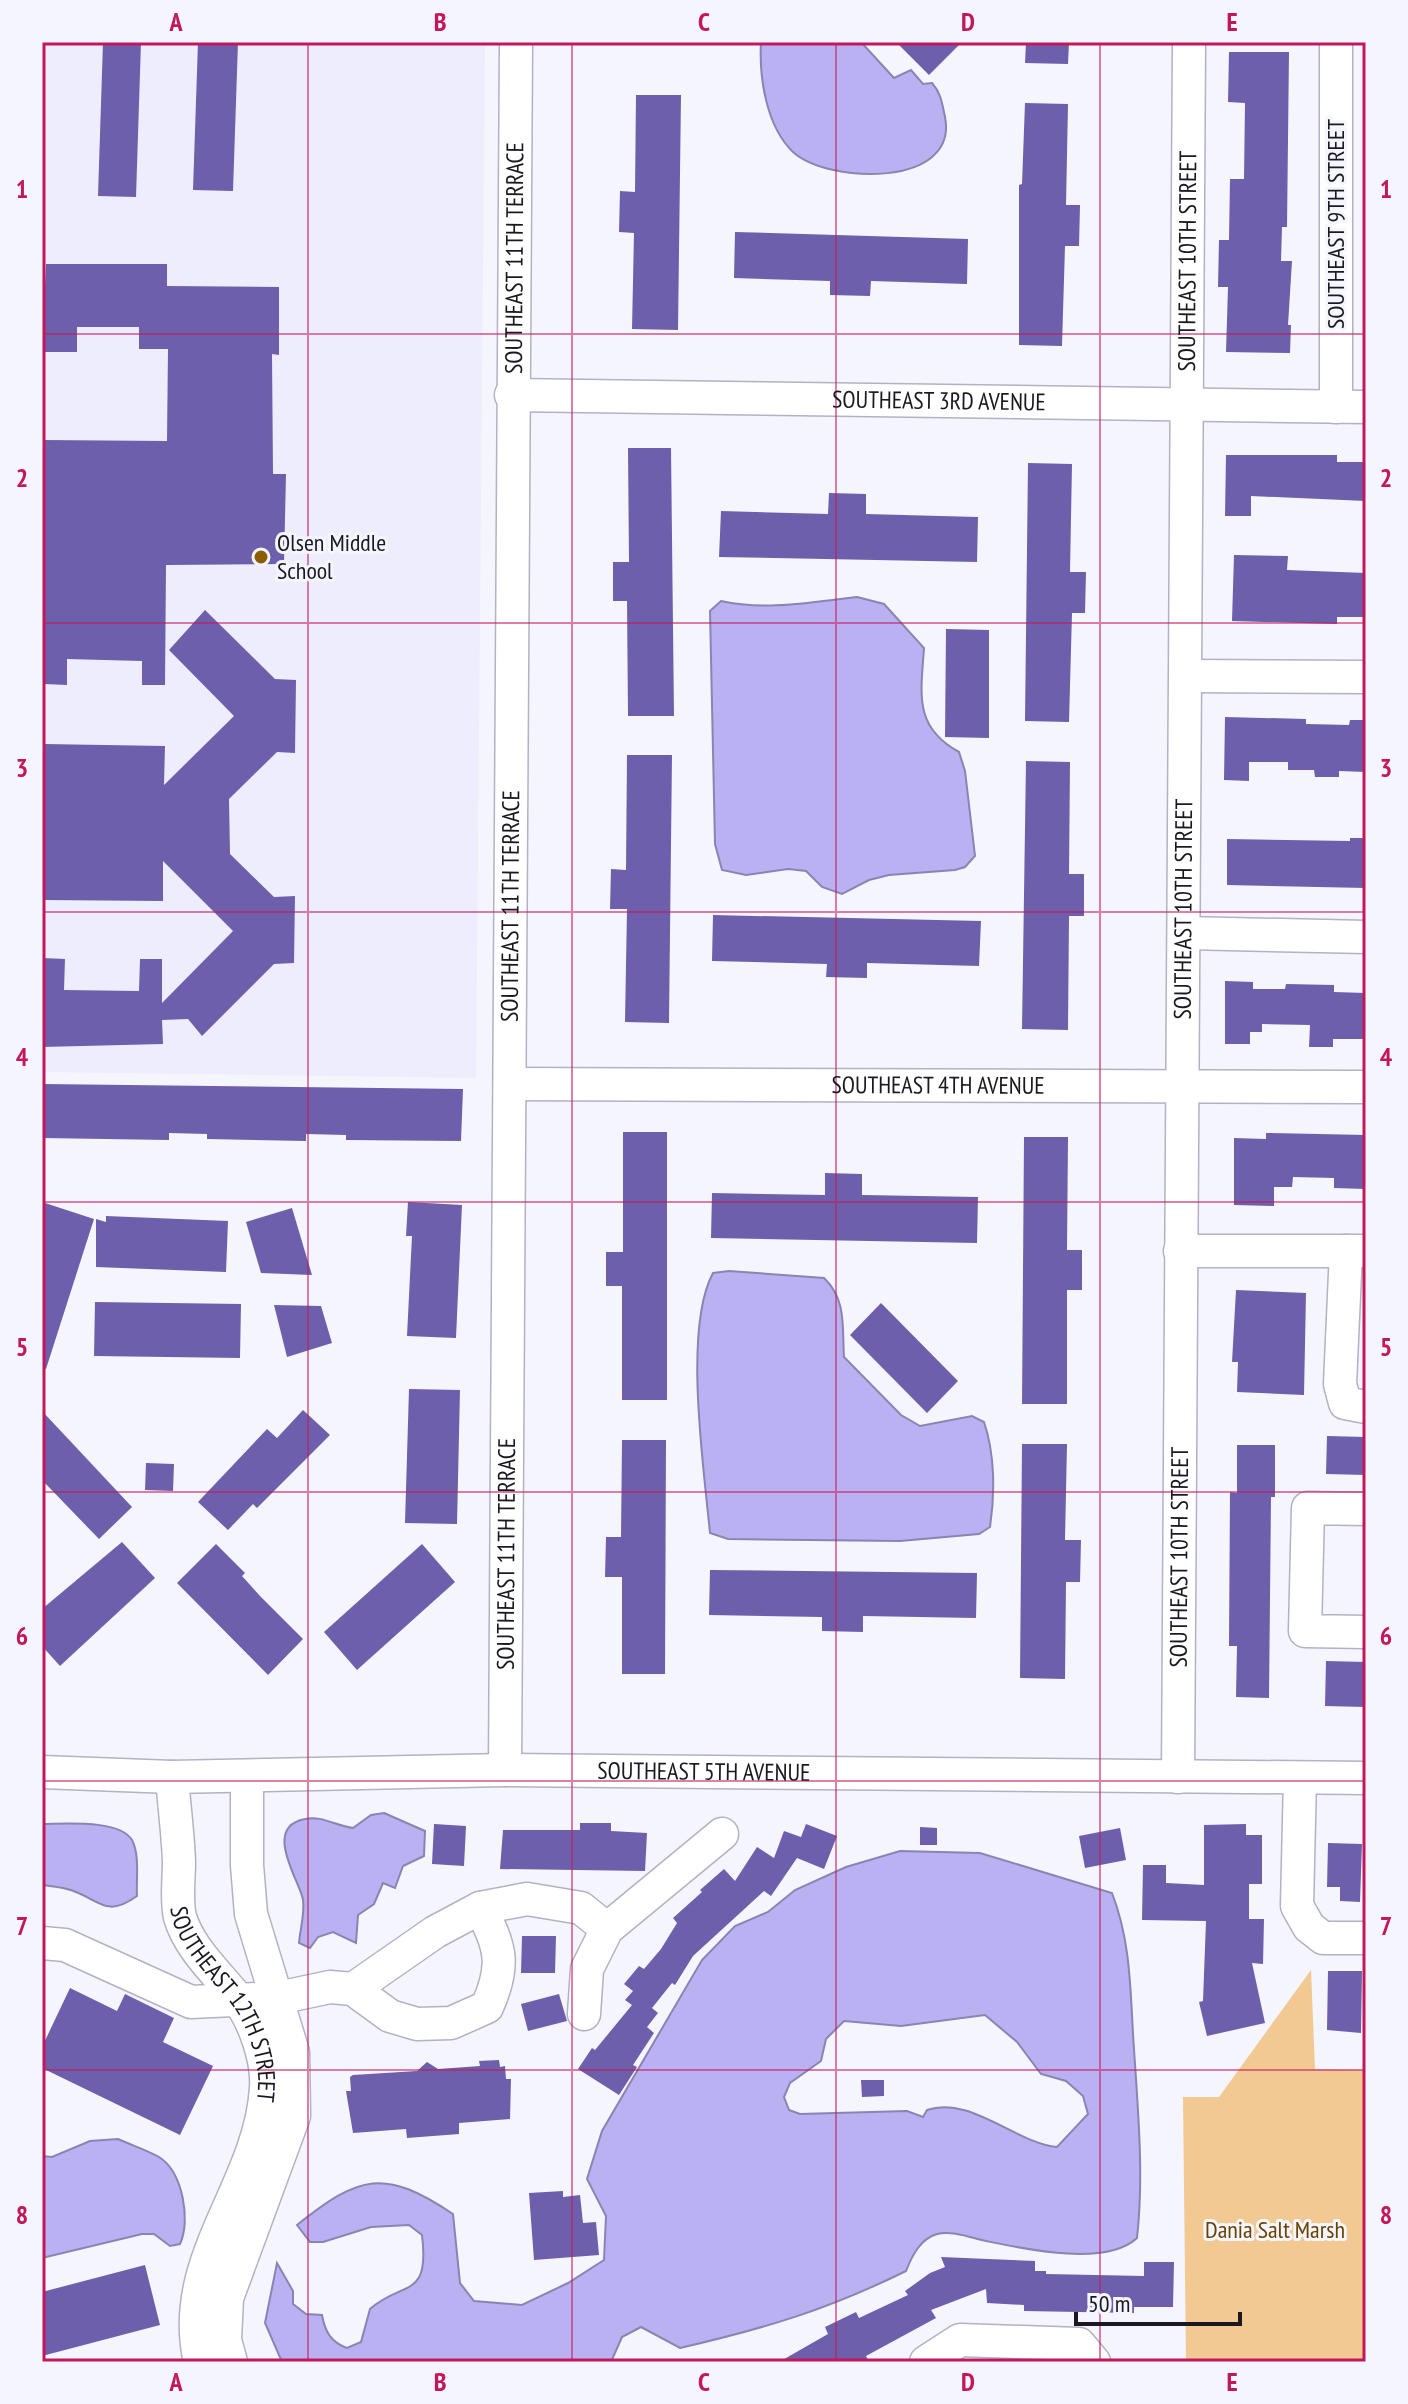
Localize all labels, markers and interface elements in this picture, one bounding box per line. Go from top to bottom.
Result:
text: A [168,5,183,38]
text: B [434,5,447,38]
text: C [698,5,710,38]
text: D [961,5,975,38]
text: E [1226,5,1238,38]
street label: SOUTHEAST 9TH STREET [1320,119,1351,329]
street label: SOUTHEAST 11TH TERRACE [498,142,530,374]
street label: SOUTHEAST 10TH STREET [1171,150,1203,372]
text: 1 [16,172,28,205]
text: 1 [1380,172,1392,205]
street label: SOUTHEAST 3RD AVENUE [832,384,1046,418]
text: 2 [16,461,28,494]
text: 2 [1380,461,1392,494]
place label: Olsen Middle School [277,527,386,586]
marker: Olsen Middle School [252,548,270,566]
text: 3 [16,751,28,784]
text: 3 [1380,751,1392,784]
street label: SOUTHEAST 11TH TERRACE [494,790,526,1022]
street label: SOUTHEAST 10TH STREET [1167,798,1199,1020]
text: 4 [16,1040,29,1073]
text: 4 [1380,1040,1393,1073]
street label: SOUTHEAST 4TH AVENUE [831,1069,1045,1101]
text: 5 [16,1330,28,1363]
text: 5 [1380,1330,1392,1363]
street label: SOUTHEAST 11TH TERRACE [490,1438,522,1670]
street label: SOUTHEAST 10TH STREET [1163,1446,1195,1667]
text: 6 [16,1619,28,1652]
text: 6 [1380,1619,1392,1652]
street label: SOUTHEAST 5TH AVENUE [597,1755,810,1788]
street label: SOUTHEAST 12TH STREET [163,1904,282,2104]
text: 7 [16,1909,28,1942]
text: 7 [1380,1909,1392,1942]
text: 8 [16,2198,28,2231]
text: 8 [1380,2198,1392,2231]
park label: Dania Salt Marsh [1205,2214,1345,2245]
scale bar [1076,2276,1240,2326]
text: 50 m [1088,2288,1130,2319]
text: A [168,2365,183,2398]
text: B [434,2365,447,2398]
text: C [698,2365,710,2398]
text: D [961,2365,975,2398]
text: E [1226,2365,1238,2398]

